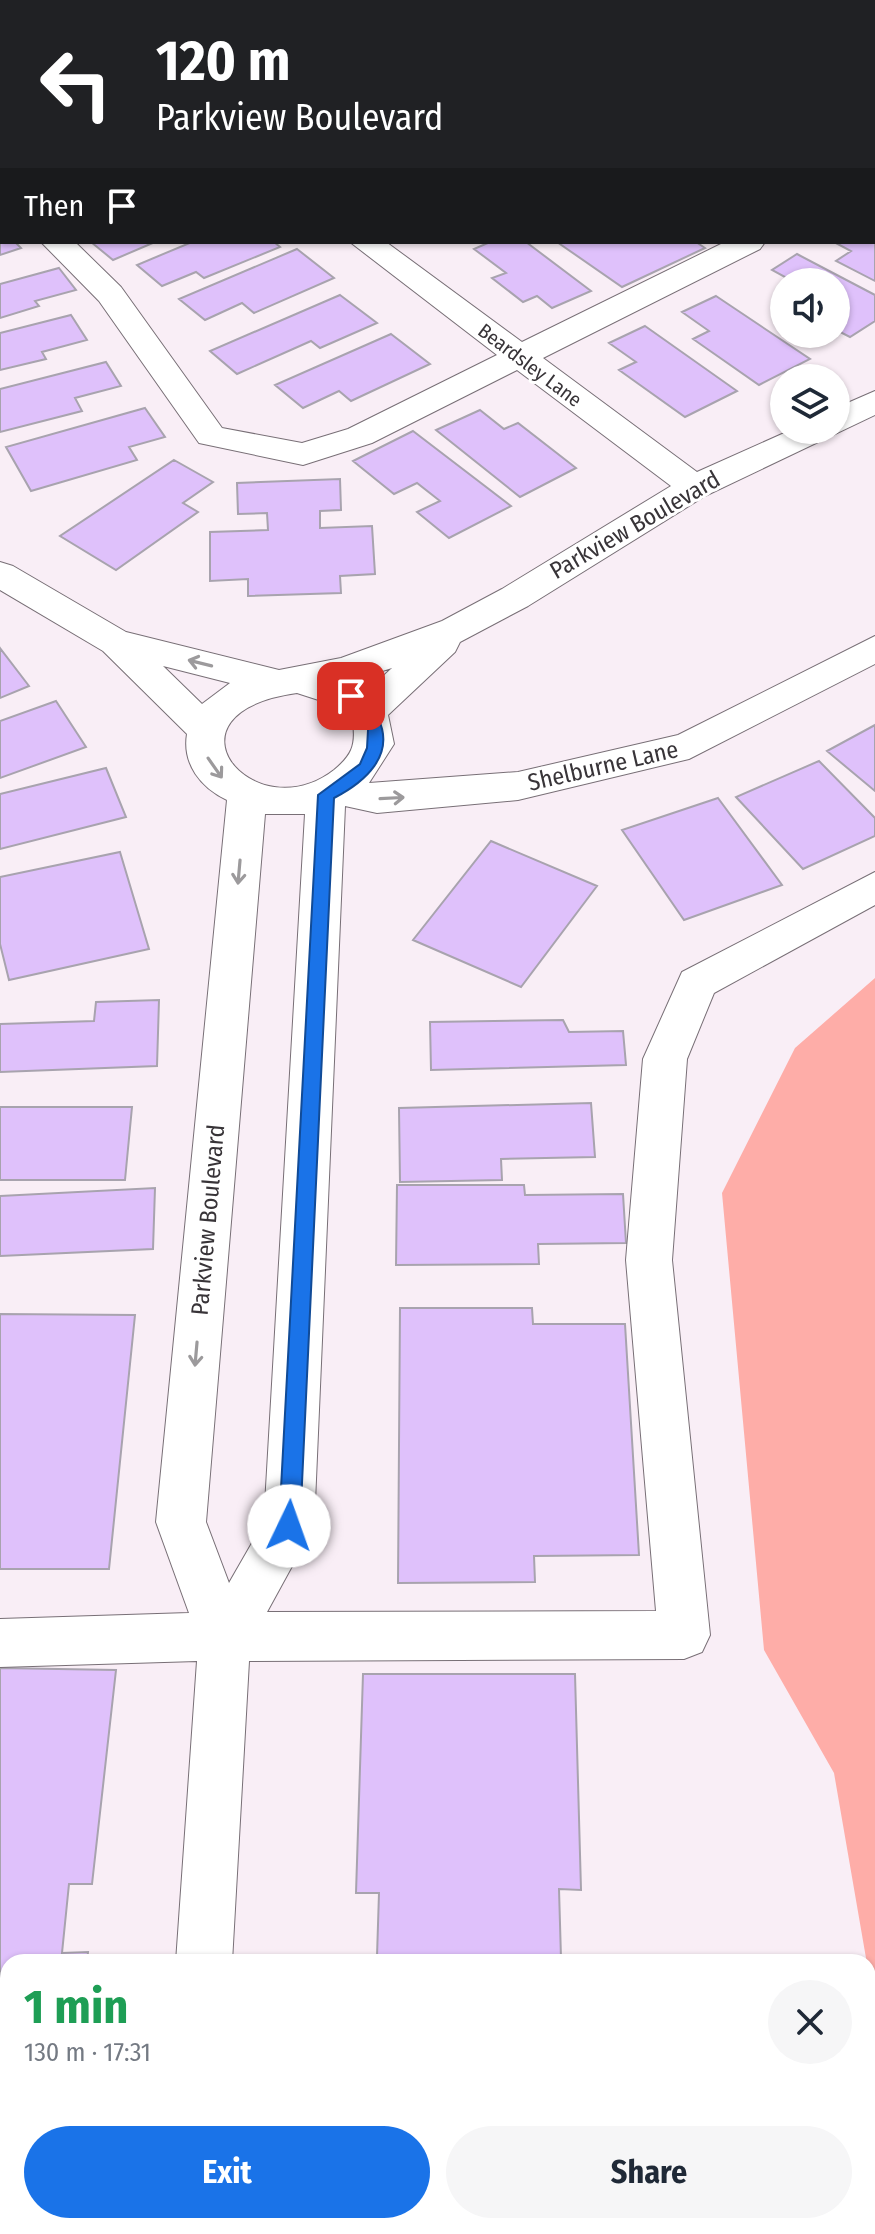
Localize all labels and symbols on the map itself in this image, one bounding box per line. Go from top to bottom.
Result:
street label: Beardsley Lane [473,318,587,412]
street label: Parkview Boulevard [545,465,725,585]
one-way arrow [188,654,214,669]
pin [317,662,385,730]
street label: Shelburne Lane [525,735,681,797]
one-way arrow [207,757,223,779]
one-way arrow [378,790,405,805]
one-way arrow [231,858,246,885]
street label: Parkview Boulevard [186,1123,230,1317]
one-way arrow [188,1340,203,1367]
position arrow [247,1484,331,1568]

